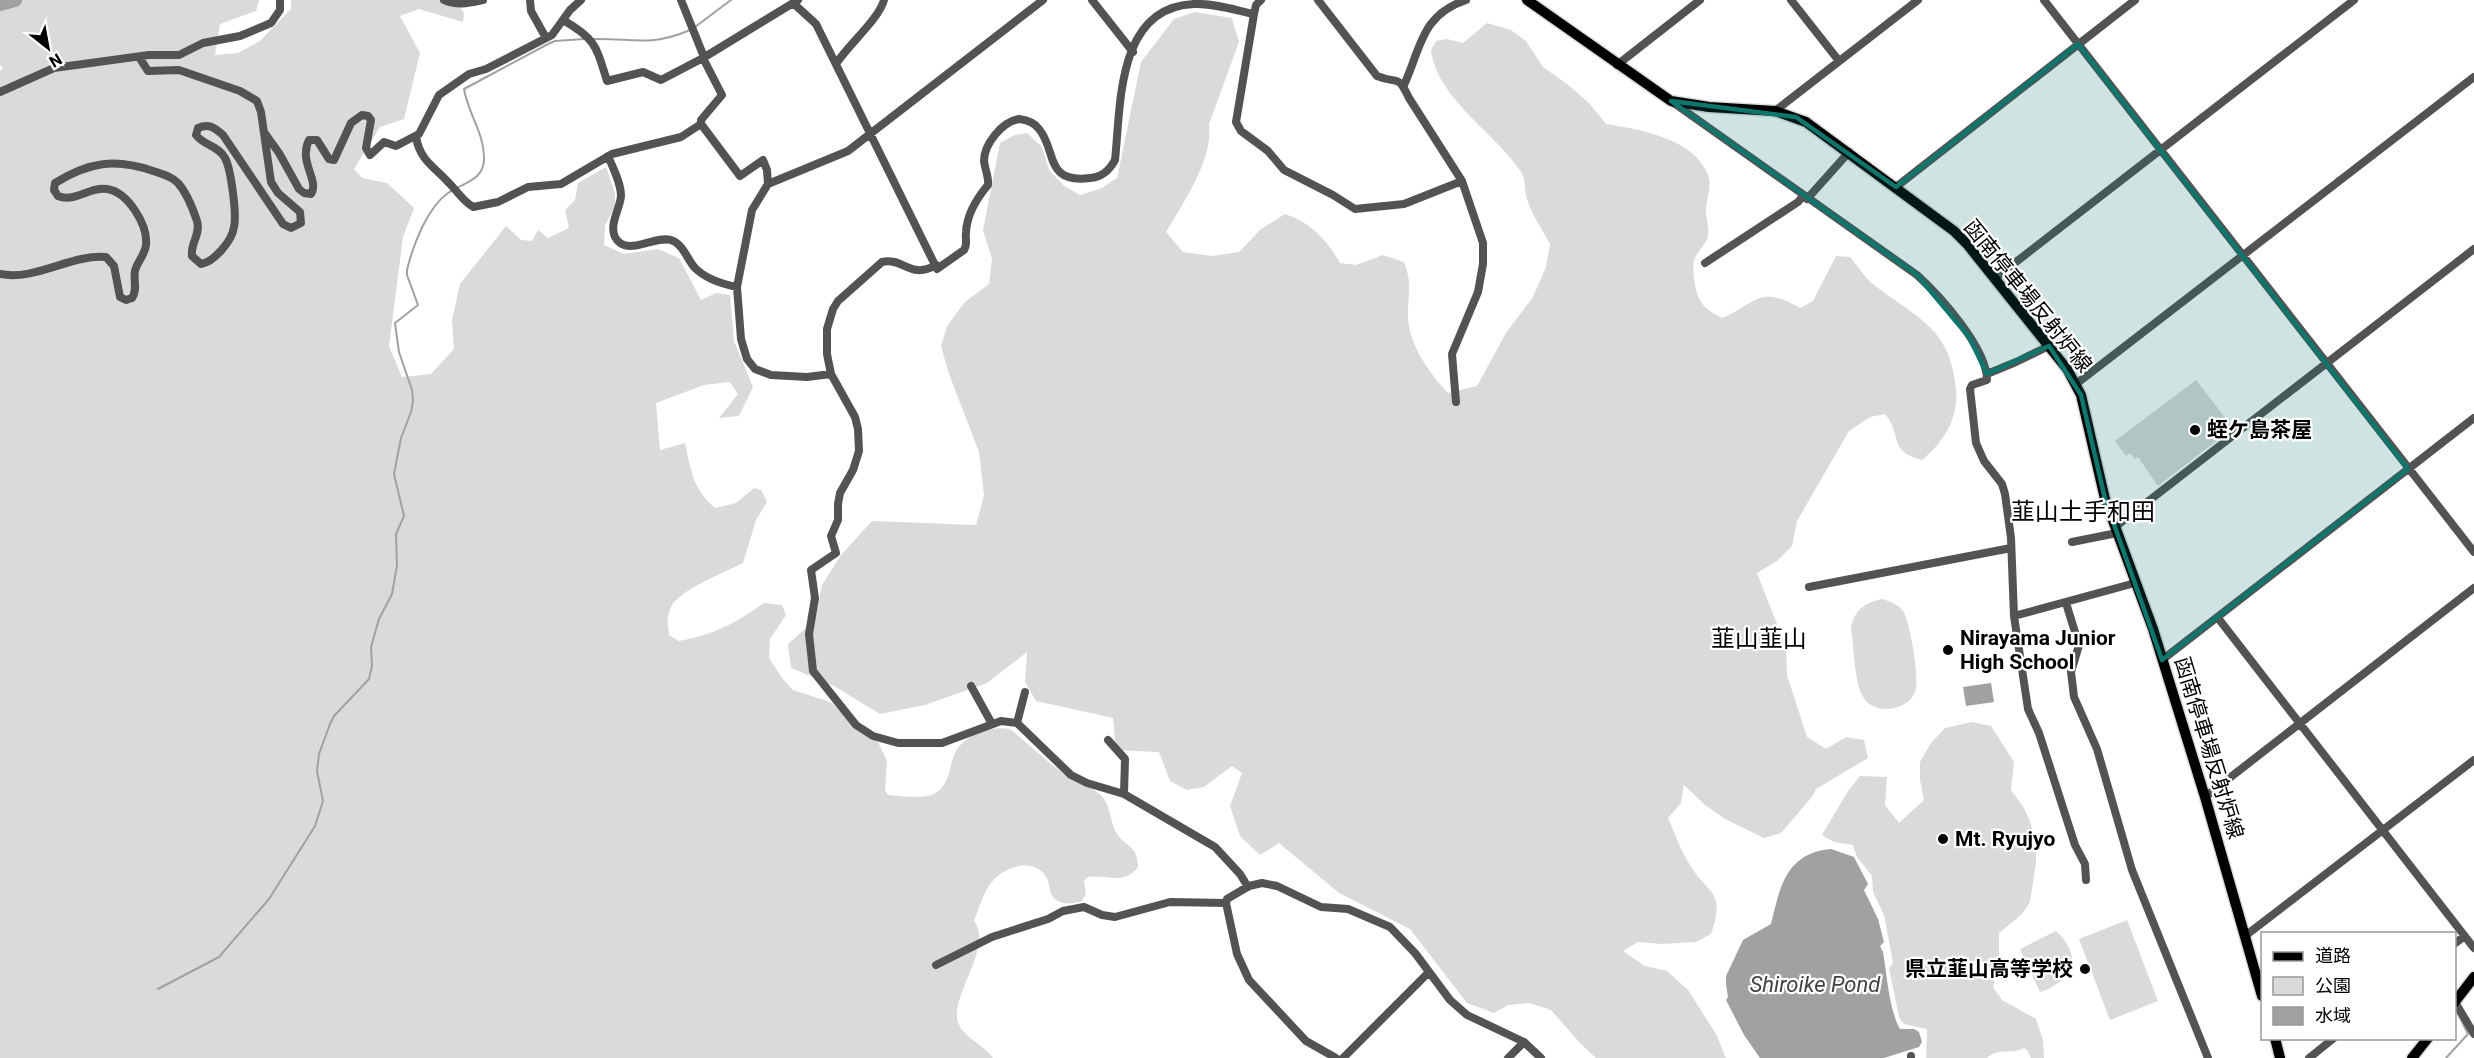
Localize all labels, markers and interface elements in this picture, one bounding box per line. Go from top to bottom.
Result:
north arrow [18,18,78,78]
text: N [46,49,65,71]
street label: 函南停車場反射炉線 [1959,215,2097,377]
place label: 蛭ケ島茶屋 [2207,418,2312,442]
marker: 蛭ケ島茶屋 [2188,423,2202,437]
district label: 韮山土手和田 [2011,498,2155,526]
district label: 韮山韮山 [1711,625,1807,653]
place label: Nirayama Junior High School [1960,626,2116,674]
marker: Nirayama Junior High School [1941,643,1955,657]
street label: 函南停車場反射炉線 [2170,654,2248,842]
place label: Mt. Ryujyo [1955,827,2055,851]
marker: Mt. Ryujyo [1936,832,1950,846]
legend [2261,932,2456,1040]
text: 道路 [2315,945,2351,966]
place label: 県立韮山高等学校 [1905,957,2073,981]
marker: 県立韮山高等学校 [2078,962,2092,976]
water label: Shiroike Pond [1750,972,1881,997]
text: 公園 [2315,975,2351,996]
text: 水域 [2315,1005,2351,1026]

